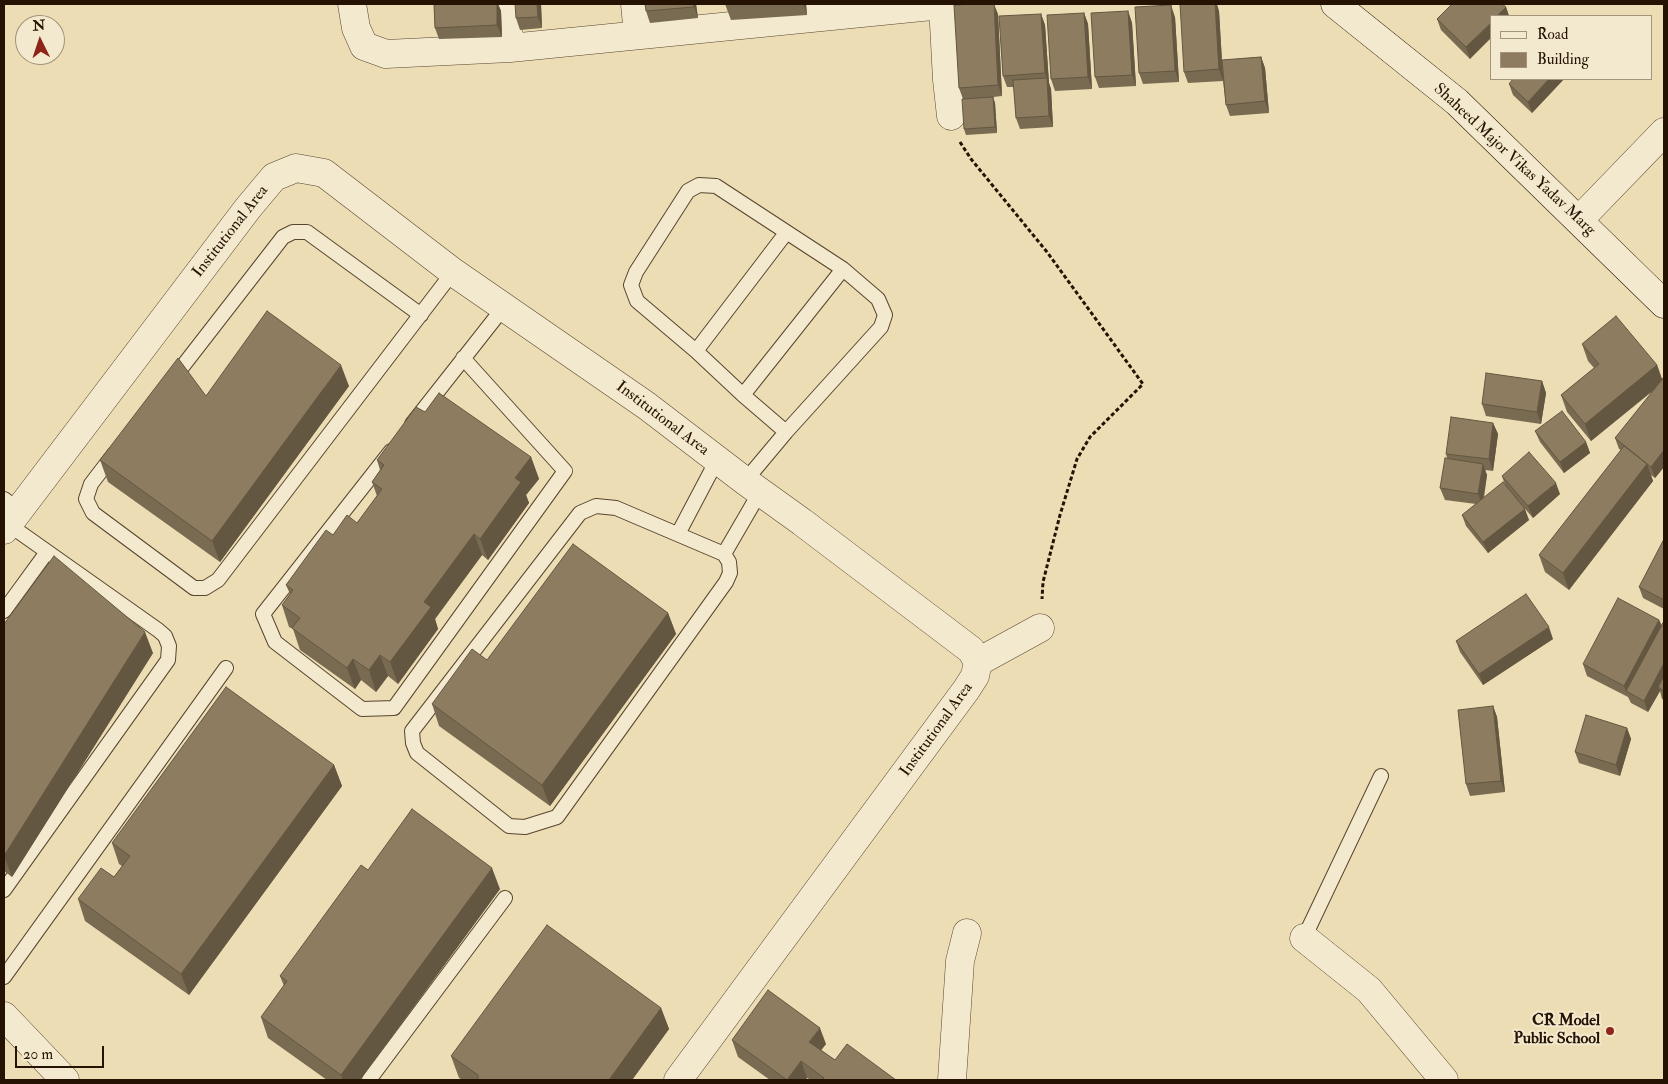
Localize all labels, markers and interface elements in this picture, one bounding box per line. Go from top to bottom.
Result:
north arrow [15,15,65,65]
legend [1490,15,1653,80]
text: N [32,17,46,34]
text: Road [1537,25,1568,44]
text: Building [1537,50,1589,69]
street label: Shaheed Major Vikas Yadav Marg [1429,80,1599,240]
street label: Institutional Area [189,182,273,282]
street label: Institutional Area [612,378,712,460]
street label: Institutional Area [896,679,978,781]
place label: CR Model Public School [1513,1012,1600,1050]
marker: CR Model Public School [1604,1025,1616,1037]
scale bar [18,1036,106,1068]
text: 20 m [23,1045,53,1064]

